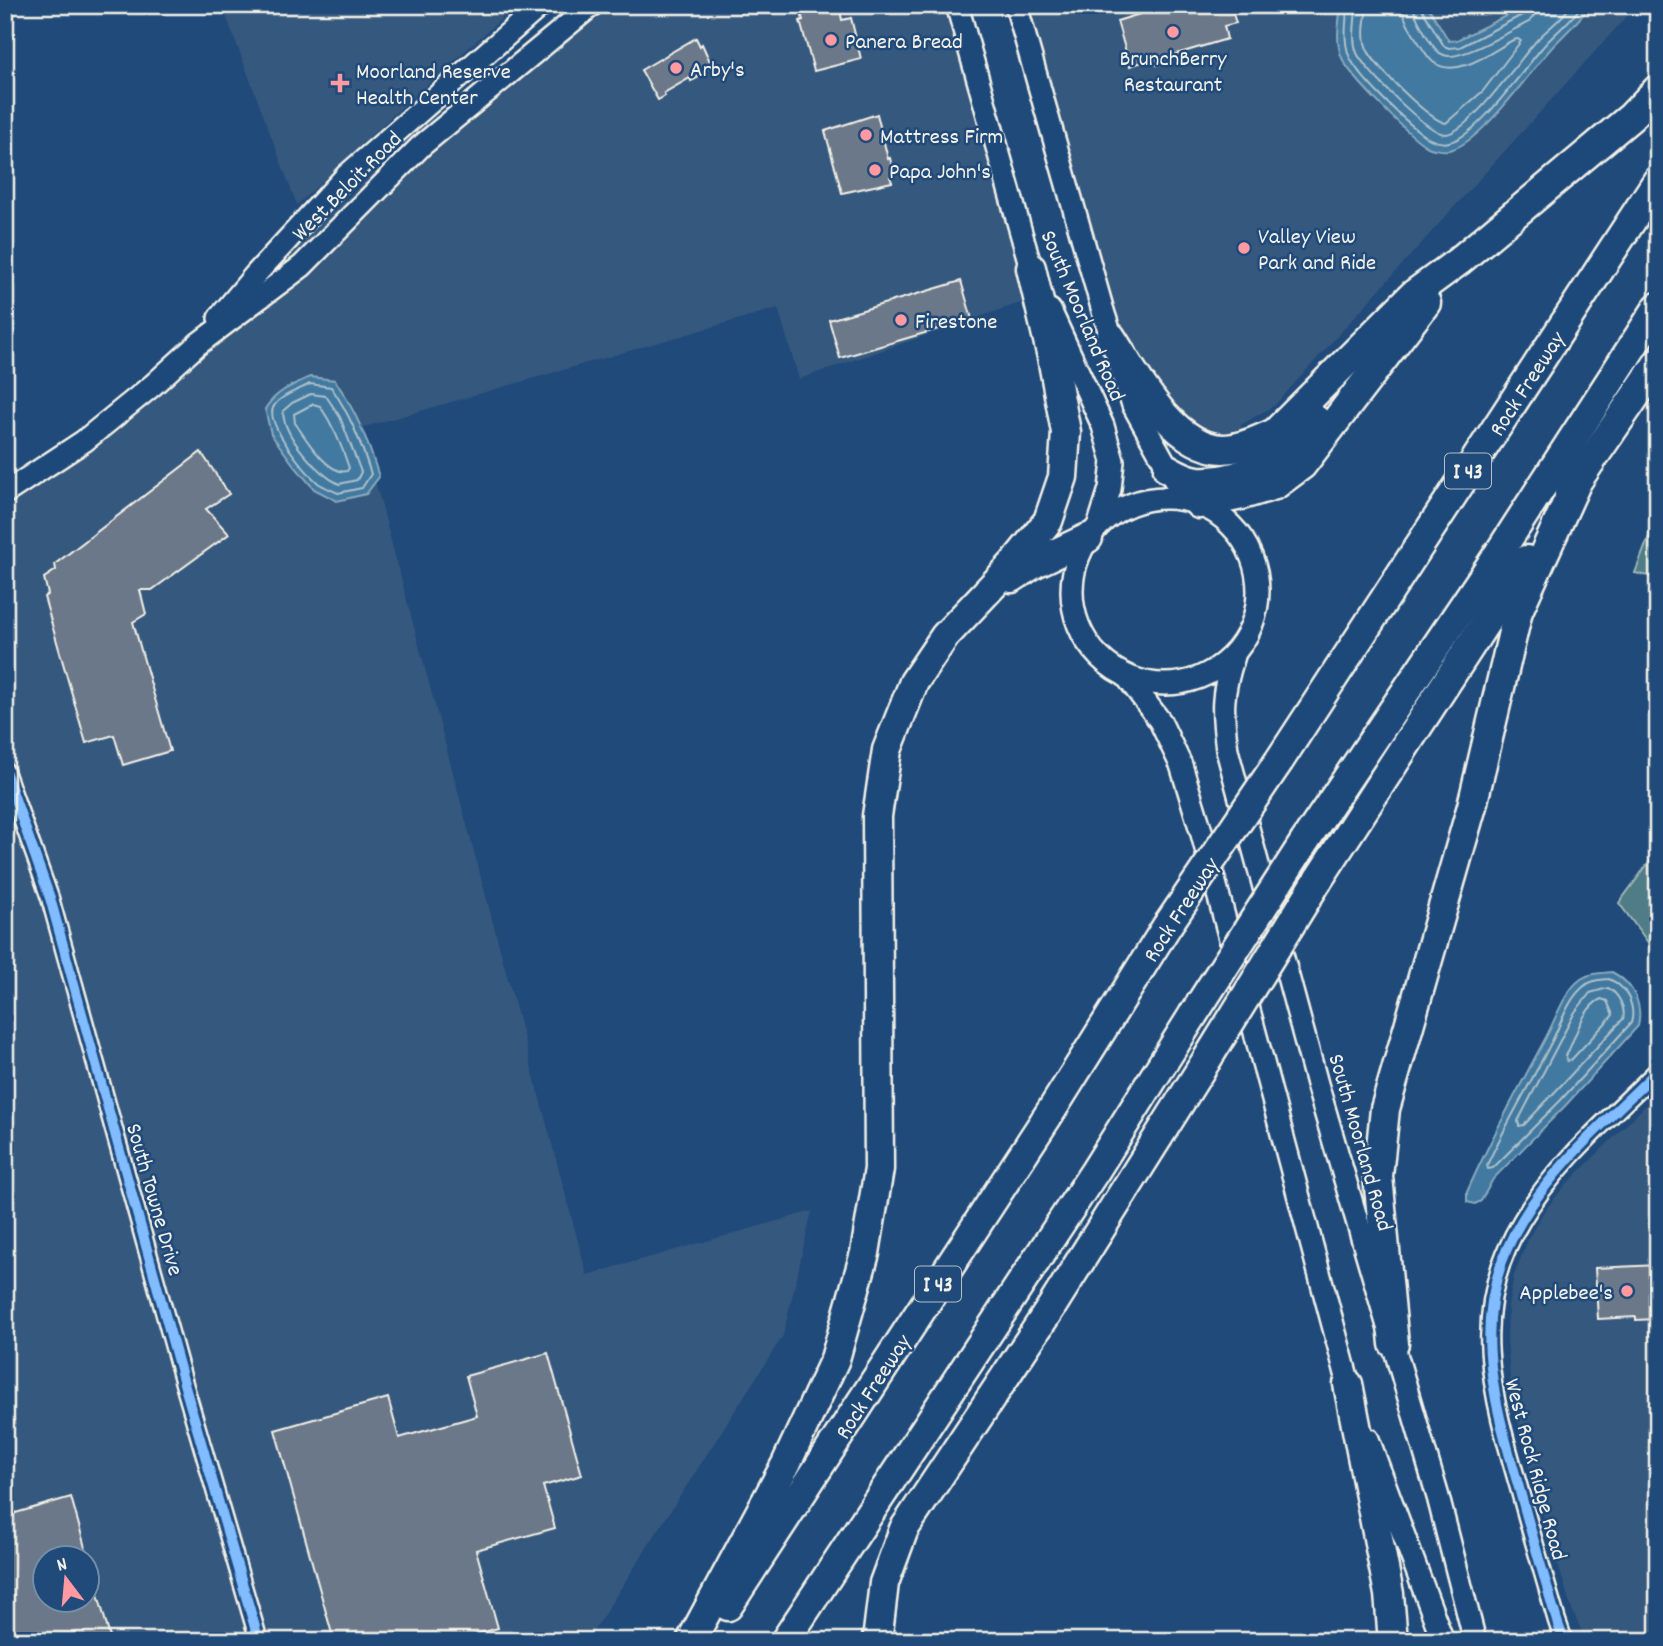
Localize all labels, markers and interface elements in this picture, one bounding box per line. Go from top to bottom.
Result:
marker: BrunchBerry Restaurant [1165,24,1181,40]
place label: Panera Bread [845,27,963,60]
marker: Panera Bread [823,32,839,48]
place label: BrunchBerry Restaurant [1119,44,1227,103]
place label: Arby's [690,55,745,88]
place label: Moorland Reserve Health Center [356,57,511,116]
marker: Arby's [668,60,684,76]
marker: Moorland Reserve Health Center [330,73,350,93]
place label: Mattress Firm [880,122,1003,155]
street label: West Beloit Road [286,125,411,250]
marker: Mattress Firm [858,127,874,143]
place label: Papa John's [889,157,991,190]
marker: Papa John's [867,162,883,178]
place label: Valley View Park and Ride [1258,222,1376,281]
street label: South Moorland Road [1030,226,1132,407]
marker: Valley View Park and Ride [1236,240,1252,256]
place label: Firestone [915,307,997,340]
marker: Firestone [893,312,909,328]
street label: Rock Freeway [1483,325,1576,444]
road number: I 43 [1445,454,1491,489]
street label: Rock Freeway [1137,851,1230,970]
street label: South Moorland Road [1318,1050,1400,1235]
street label: South Towne Drive [115,1120,190,1280]
road number: I 43 [915,1266,961,1302]
place label: Applebee's [1519,1278,1613,1311]
marker: Applebee's [1619,1283,1635,1299]
street label: Rock Freeway [829,1328,922,1447]
street label: West Rock Ridge Road [1494,1375,1574,1564]
north arrow [32,1544,102,1614]
text: N [54,1552,71,1580]

